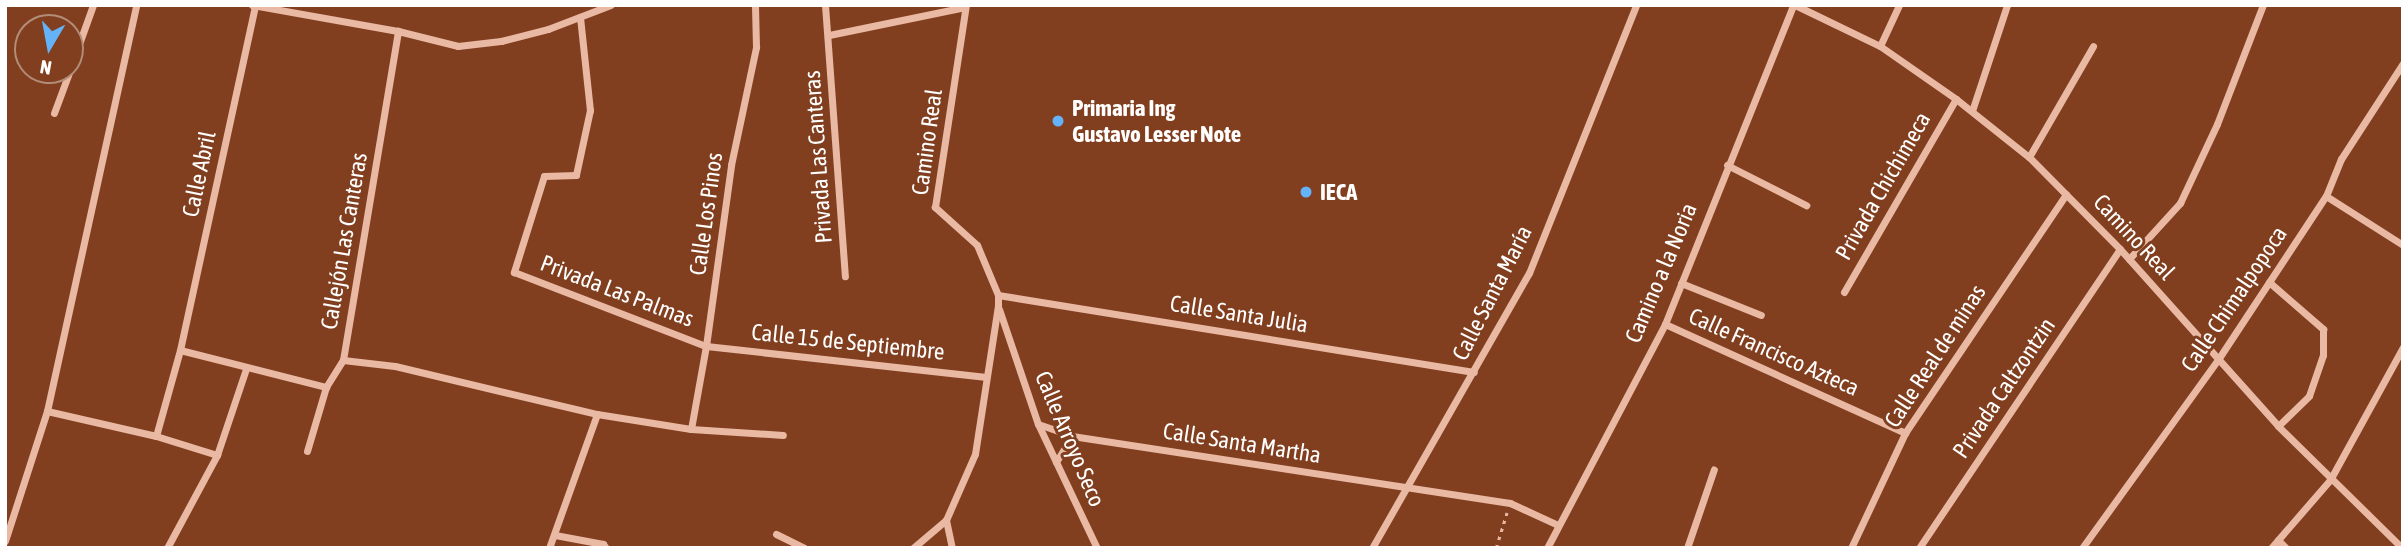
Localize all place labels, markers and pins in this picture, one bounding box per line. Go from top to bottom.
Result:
place label: Primaria Ing Gustavo Lesser Note [1072,94,1241,148]
marker: Primaria Ing Gustavo Lesser Note [1050,113,1066,129]
place label: IECA [1320,178,1357,206]
marker: IECA [1298,184,1314,200]

